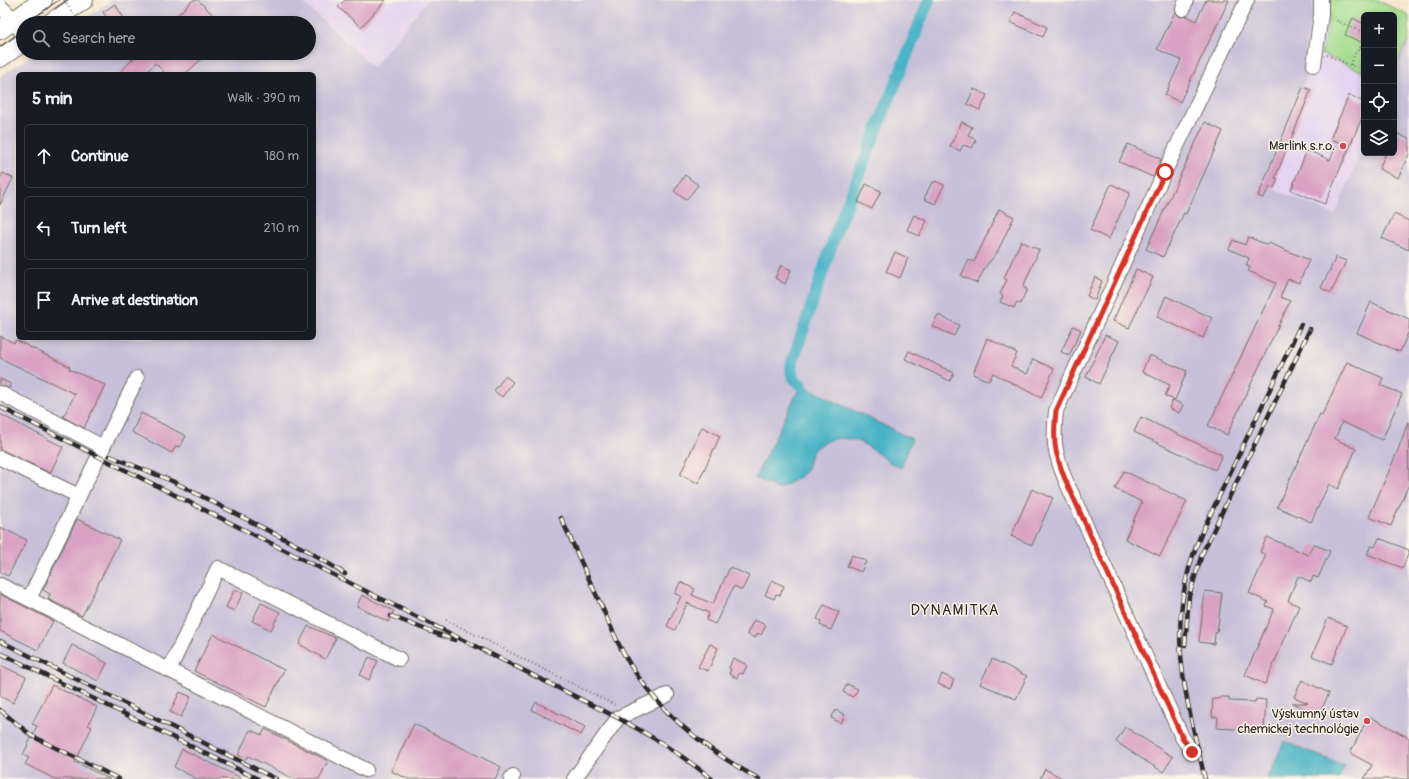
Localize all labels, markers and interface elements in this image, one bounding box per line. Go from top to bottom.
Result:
map controls [1361,12,1397,156]
button: + [1361,12,1397,48]
search box [16,16,316,60]
icon: search [30,27,52,49]
text: Search here [62,29,135,48]
button: − [1361,48,1397,84]
button: locate [1361,84,1397,120]
text: 5 min [32,88,72,109]
text: Walk · 390 m [227,90,300,106]
button: layers [1361,120,1397,156]
place label: Marlink s.r.o. [1269,138,1335,154]
marker: Marlink s.r.o. [1338,141,1348,151]
icon: ahead [33,145,55,167]
text: Continue [71,147,129,166]
text: 180 m [264,148,299,164]
route start [1156,163,1174,181]
icon: left [33,217,55,239]
text: Turn left [71,219,127,238]
text: 210 m [263,220,299,236]
icon: arrive [33,289,55,311]
text: Arrive at destination [71,291,198,310]
district label: DYNAMITKA [910,601,1000,620]
place label: Výskumný ústav chemickej technológie [1238,706,1360,737]
marker: Výskumný ústav chemickej technológie [1362,716,1372,726]
route end [1183,743,1201,761]

